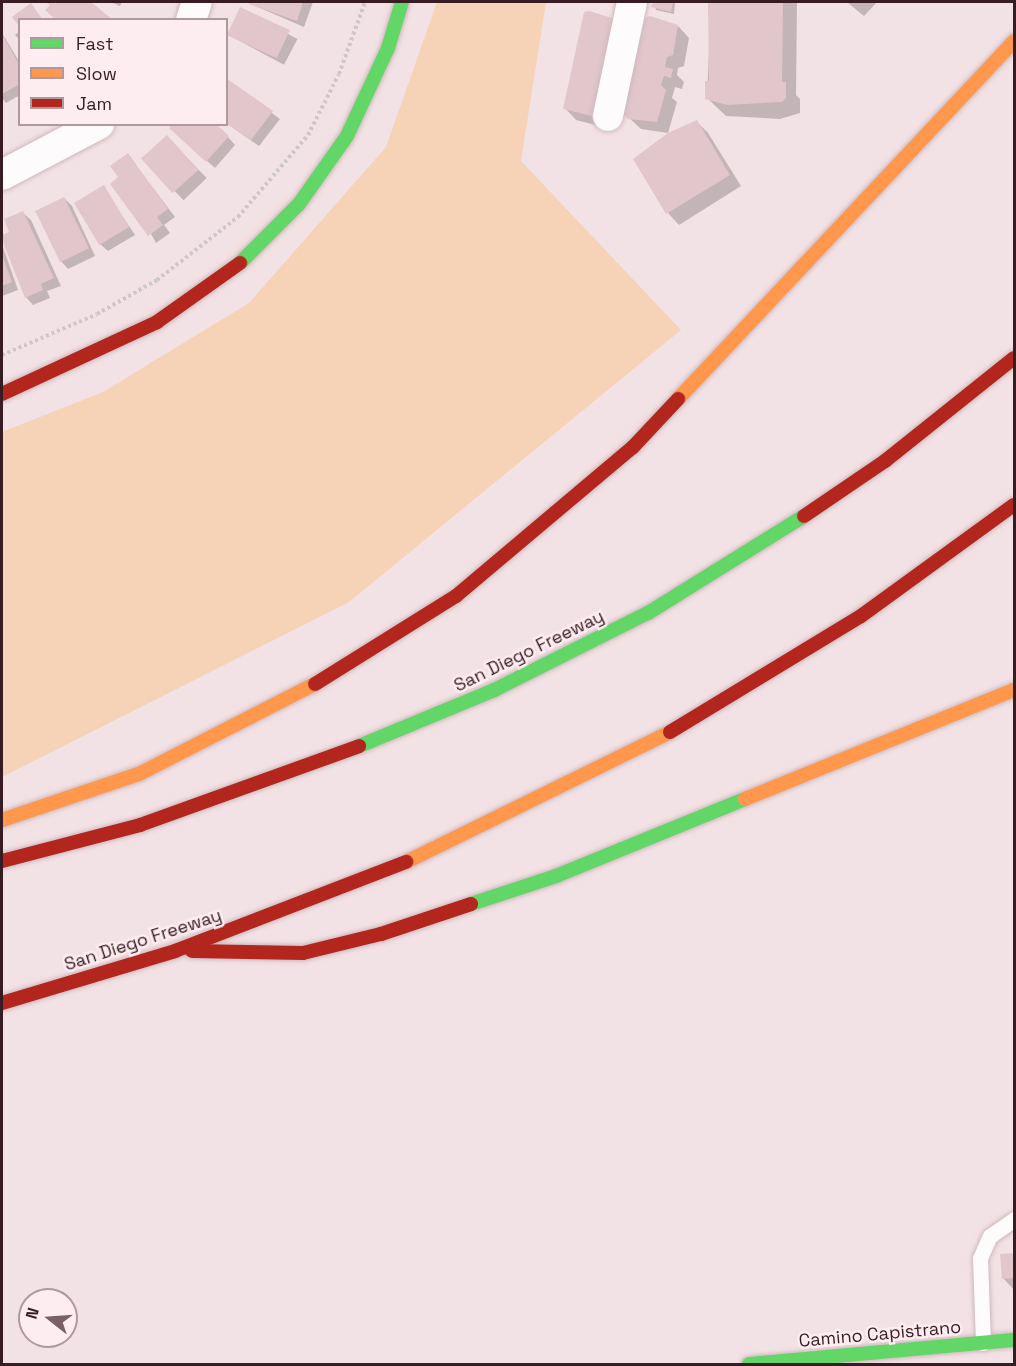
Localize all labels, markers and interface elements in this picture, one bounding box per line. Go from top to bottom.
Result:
legend [18,18,228,126]
text: Fast [76,32,113,55]
text: Slow [76,62,117,85]
text: Jam [76,92,112,115]
street label: San Diego Freeway [451,605,607,697]
street label: San Diego Freeway [62,904,224,976]
north arrow [18,1288,78,1348]
text: N [21,1305,44,1321]
street label: Camino Capistrano [798,1316,962,1352]

